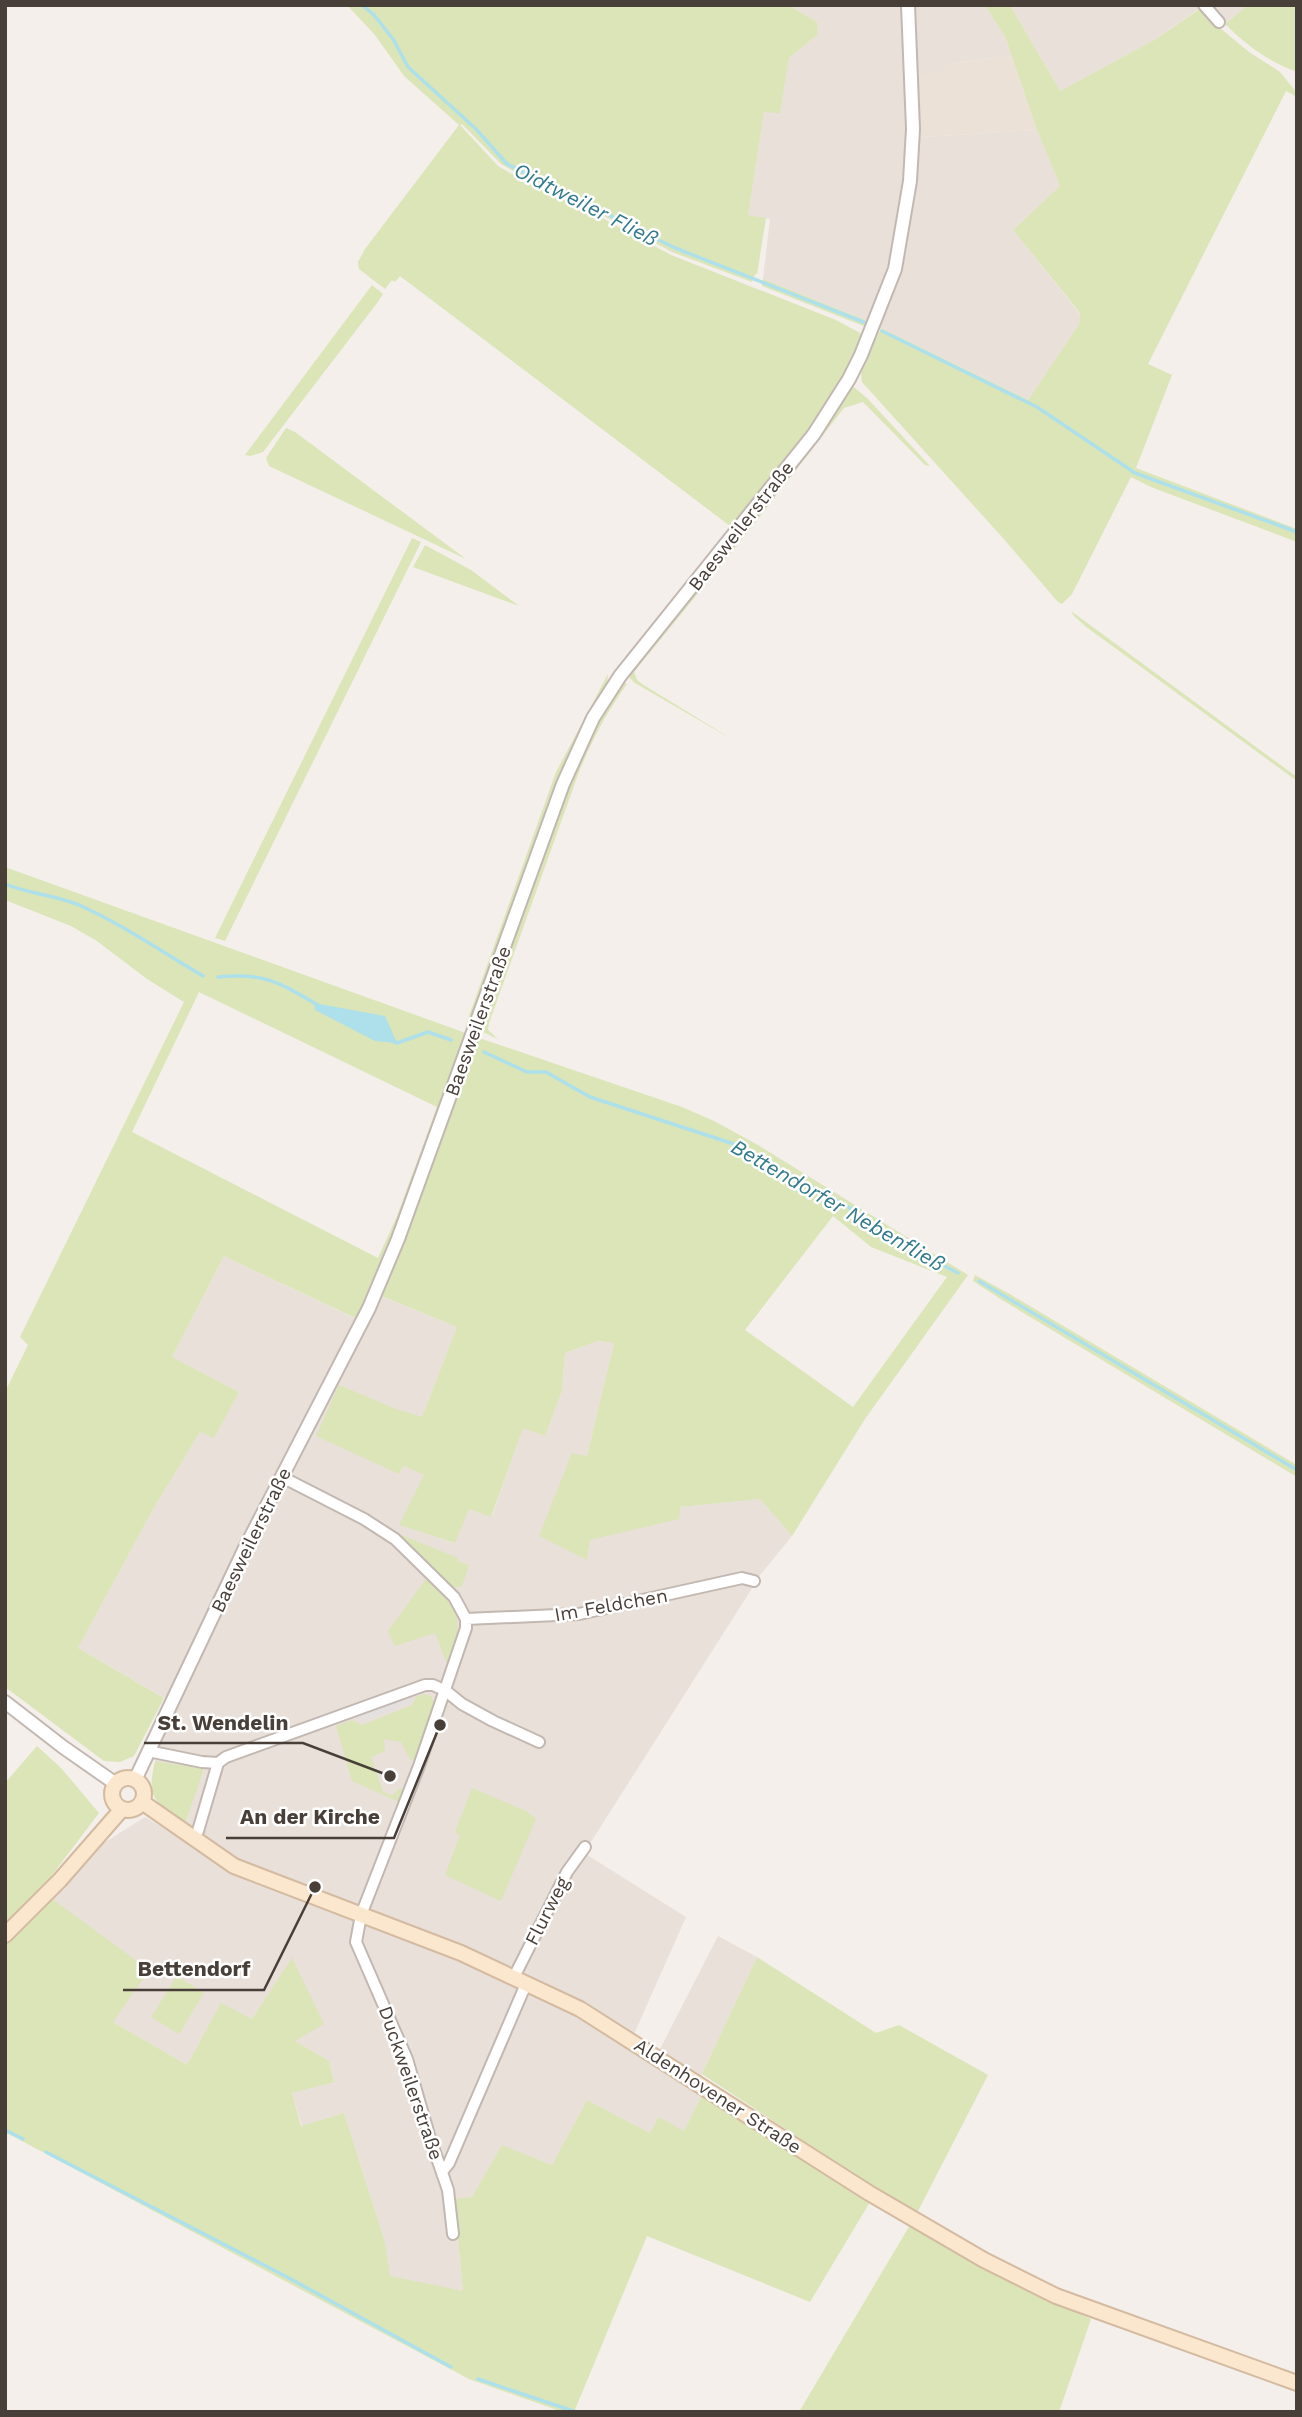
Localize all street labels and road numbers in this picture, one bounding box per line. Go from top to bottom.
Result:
street label: Baesweilerstraße [683,457,799,595]
street label: Baesweilerstraße [440,943,516,1099]
street label: Baesweilerstraße [206,1464,296,1616]
street label: Im Feldchen [553,1584,669,1626]
street label: Flurweg [520,1872,574,1949]
street label: Duckweilerstraße [374,2003,448,2163]
street label: Aldenhovener Straße [630,2033,806,2159]

